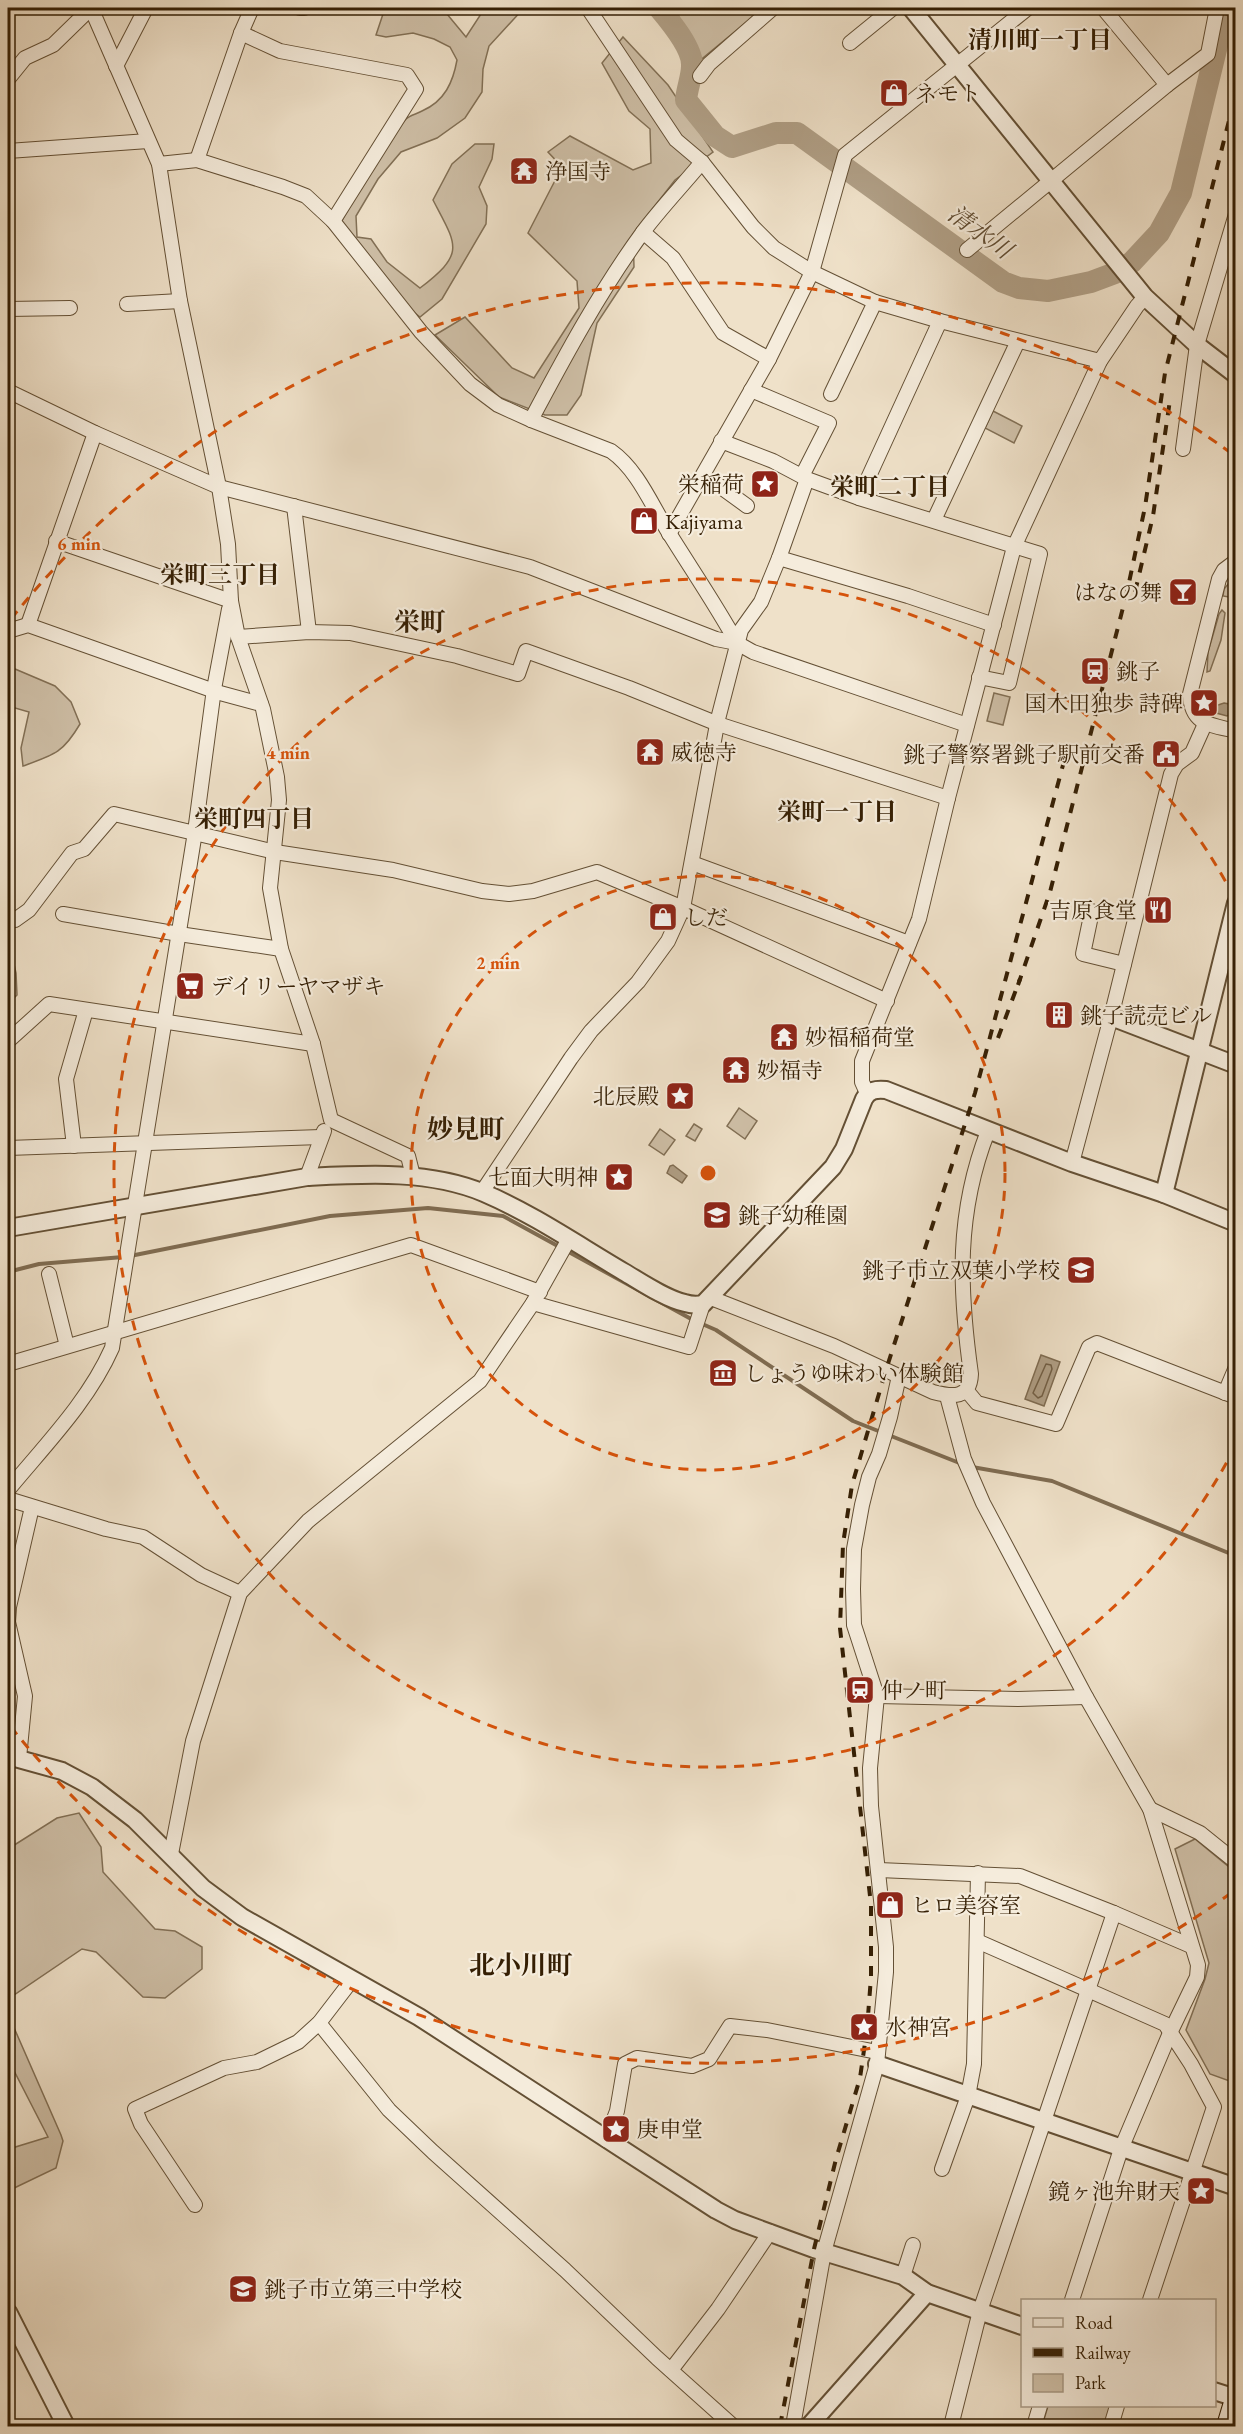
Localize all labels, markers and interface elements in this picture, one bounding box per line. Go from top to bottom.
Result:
district label: 清川町一丁目 [968,24,1112,55]
shop icon: ネモト [878,77,910,109]
place label: ネモト [915,79,981,108]
temple icon: 浄国寺 [508,155,540,187]
place label: 浄国寺 [545,157,611,186]
water label: 清水川 [942,198,1021,267]
place icon: 栄稲荷 [749,468,781,500]
place label: 栄稲荷 [678,470,744,499]
district label: 栄町二丁目 [830,471,950,502]
shop icon: Kajiyama [628,505,660,537]
place label: Kajiyama [665,507,743,536]
text: 6 min [57,532,101,555]
district label: 栄町三丁目 [160,559,280,590]
bar icon: はなの舞 [1167,576,1199,608]
place label: はなの舞 [1074,578,1162,607]
district label: 栄町 [394,605,446,639]
station icon: 銚子 [1079,655,1111,687]
place label: 銚子 [1116,657,1160,686]
place icon: 国木田独歩 詩碑 [1188,687,1220,719]
place label: 国木田独歩 詩碑 [1025,689,1183,718]
temple icon: 威徳寺 [634,736,666,768]
place label: 威徳寺 [671,738,737,767]
public building icon: 銚子警察署銚子駅前交番 [1150,738,1182,770]
place label: 銚子警察署銚子駅前交番 [903,740,1145,769]
text: 4 min [266,741,310,764]
district label: 栄町一丁目 [777,796,897,827]
district label: 栄町四丁目 [194,803,314,834]
restaurant icon: 吉原食堂 [1142,894,1174,926]
place label: 吉原食堂 [1049,896,1137,925]
shop icon: しだ [647,901,679,933]
place label: しだ [684,903,728,932]
text: 2 min [476,951,520,974]
supermarket icon: デイリーヤマザキ [174,970,206,1002]
place label: デイリーヤマザキ [211,972,385,1001]
building icon: 銚子読売ビル [1043,999,1075,1031]
place label: 銚子読売ビル [1080,1001,1212,1030]
temple icon: 妙福稲荷堂 [768,1021,800,1053]
place label: 妙福稲荷堂 [805,1023,915,1052]
temple icon: 妙福寺 [720,1054,752,1086]
place label: 妙福寺 [757,1056,823,1085]
place icon: 北辰殿 [664,1080,696,1112]
place label: 北辰殿 [593,1082,659,1111]
district label: 妙見町 [427,1112,505,1146]
place icon: 七面大明神 [603,1161,635,1193]
place label: 七面大明神 [488,1163,598,1192]
centre of rings [698,1163,718,1183]
school or university icon: 銚子幼稚園 [701,1199,733,1231]
place label: 銚子幼稚園 [738,1201,848,1230]
school or university icon: 銚子市立双葉小学校 [1065,1254,1097,1286]
place label: 銚子市立双葉小学校 [862,1256,1060,1285]
museum icon: しょうゆ味わい体験館 [707,1357,739,1389]
place label: しょうゆ味わい体験館 [744,1359,964,1388]
station icon: 仲ノ町 [844,1674,876,1706]
place label: 仲ノ町 [881,1676,947,1705]
shop icon: ヒロ美容室 [874,1889,906,1921]
place label: ヒロ美容室 [911,1891,1021,1920]
district label: 北小川町 [469,1948,573,1982]
place icon: 水神宮 [848,2011,880,2043]
place label: 水神宮 [885,2013,951,2042]
place icon: 庚申堂 [600,2113,632,2145]
place label: 庚申堂 [637,2115,703,2144]
place icon: 鏡ヶ池弁財天 [1185,2175,1217,2207]
place label: 鏡ヶ池弁財天 [1048,2177,1180,2206]
school or university icon: 銚子市立第三中学校 [227,2273,259,2305]
place label: 銚子市立第三中学校 [264,2275,462,2304]
legend [1021,2299,1216,2407]
text: Road [1075,2311,1114,2334]
text: Railway [1075,2341,1131,2364]
text: Park [1075,2371,1106,2394]

